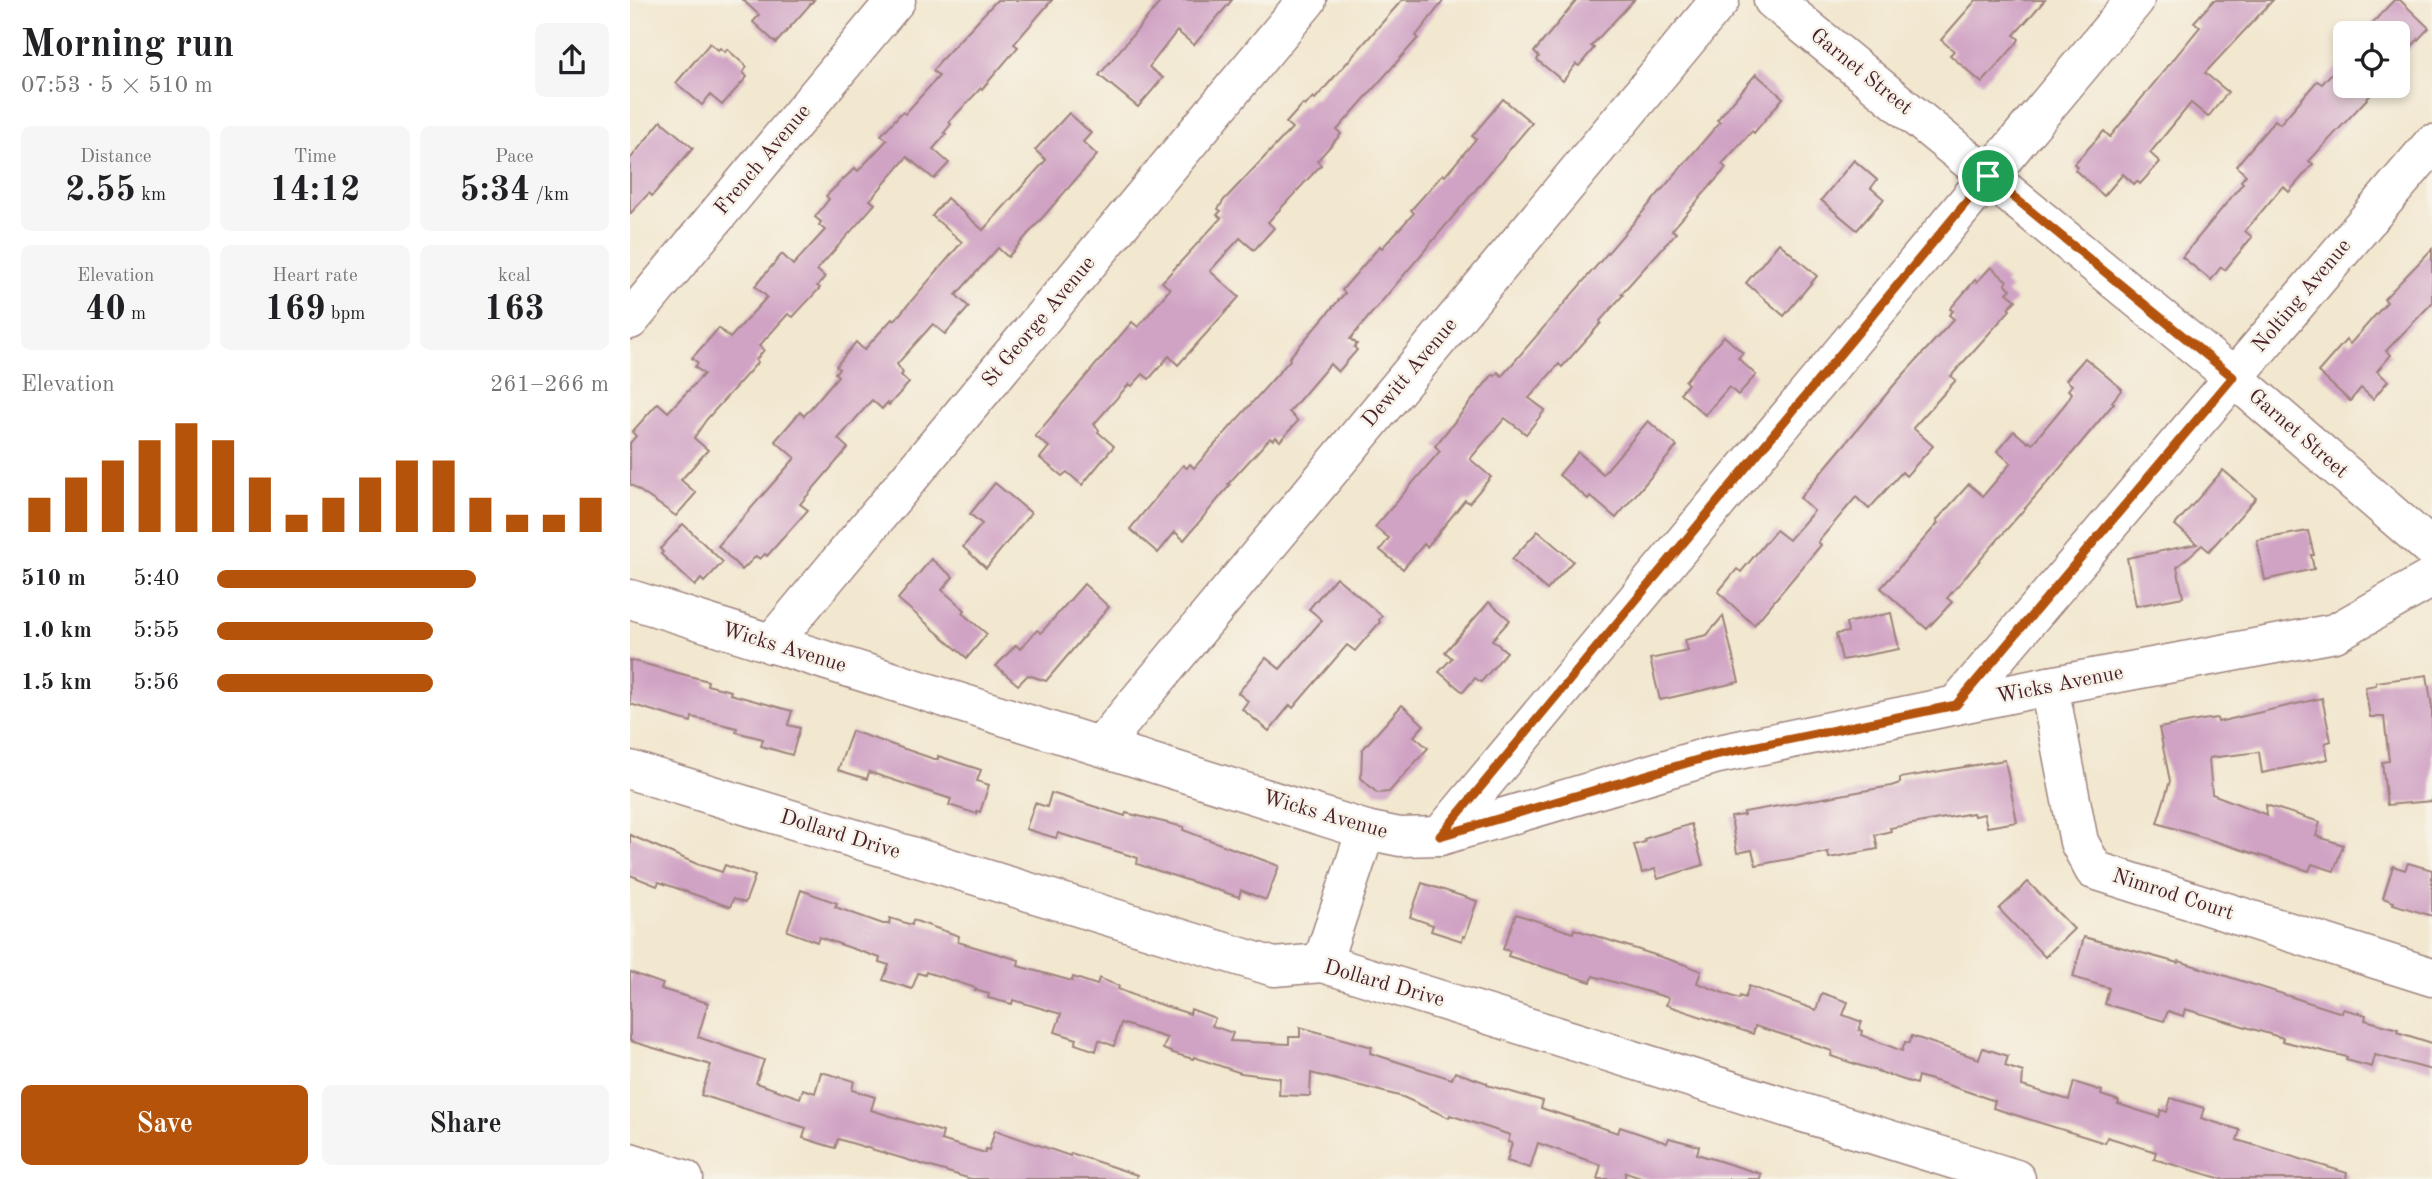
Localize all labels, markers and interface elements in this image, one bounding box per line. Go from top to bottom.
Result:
map controls [2333,21,2410,98]
button: locate [2333,21,2410,98]
button: share [535,23,609,97]
street label: Garnet Street [1806,25,1916,119]
text: Morning run [21,27,234,65]
text: 07:53 · 5 × 510 m [21,74,213,97]
street label: French Avenue [711,101,815,219]
pin [1958,146,2018,206]
text: Distance [80,148,151,167]
text: Time [294,148,336,167]
text: Pace [495,148,534,167]
icon: arrive [1969,157,2007,195]
text: 2.55 [65,173,136,208]
text: 14:12 [269,173,361,208]
text: 5:34 [460,173,530,208]
text: km [136,186,166,205]
text: /km [530,186,569,205]
street label: Nolting Avenue [2249,235,2355,357]
street label: St George Avenue [978,253,1100,391]
text: Elevation [77,267,154,286]
text: Heart rate [272,267,358,286]
text: kcal [498,267,531,286]
text: 40 [85,292,126,327]
text: 169 [265,292,325,327]
text: 163 [484,292,545,327]
text: m [126,305,146,324]
text: bpm [325,305,365,324]
street label: Dewitt Avenue [1358,314,1462,432]
text: Elevation [21,373,115,396]
text: 261–266 m [490,373,609,396]
street label: Garnet Street [2244,385,2352,483]
text: 510 m [21,567,86,590]
text: 5:40 [133,567,179,590]
text: 1.0 km [21,619,92,642]
text: 5:55 [133,619,179,642]
street label: Wicks Avenue [719,619,849,677]
street label: Wicks Avenue [1995,662,2125,708]
text: 1.5 km [21,671,92,694]
text: 5:56 [133,671,179,694]
street label: Wicks Avenue [1260,787,1390,843]
street label: Dollard Drive [777,807,903,863]
street label: Nimrod Court [2110,866,2236,924]
street label: Dollard Drive [1321,957,1447,1011]
button: Save [21,1085,308,1165]
button: Share [322,1085,609,1165]

